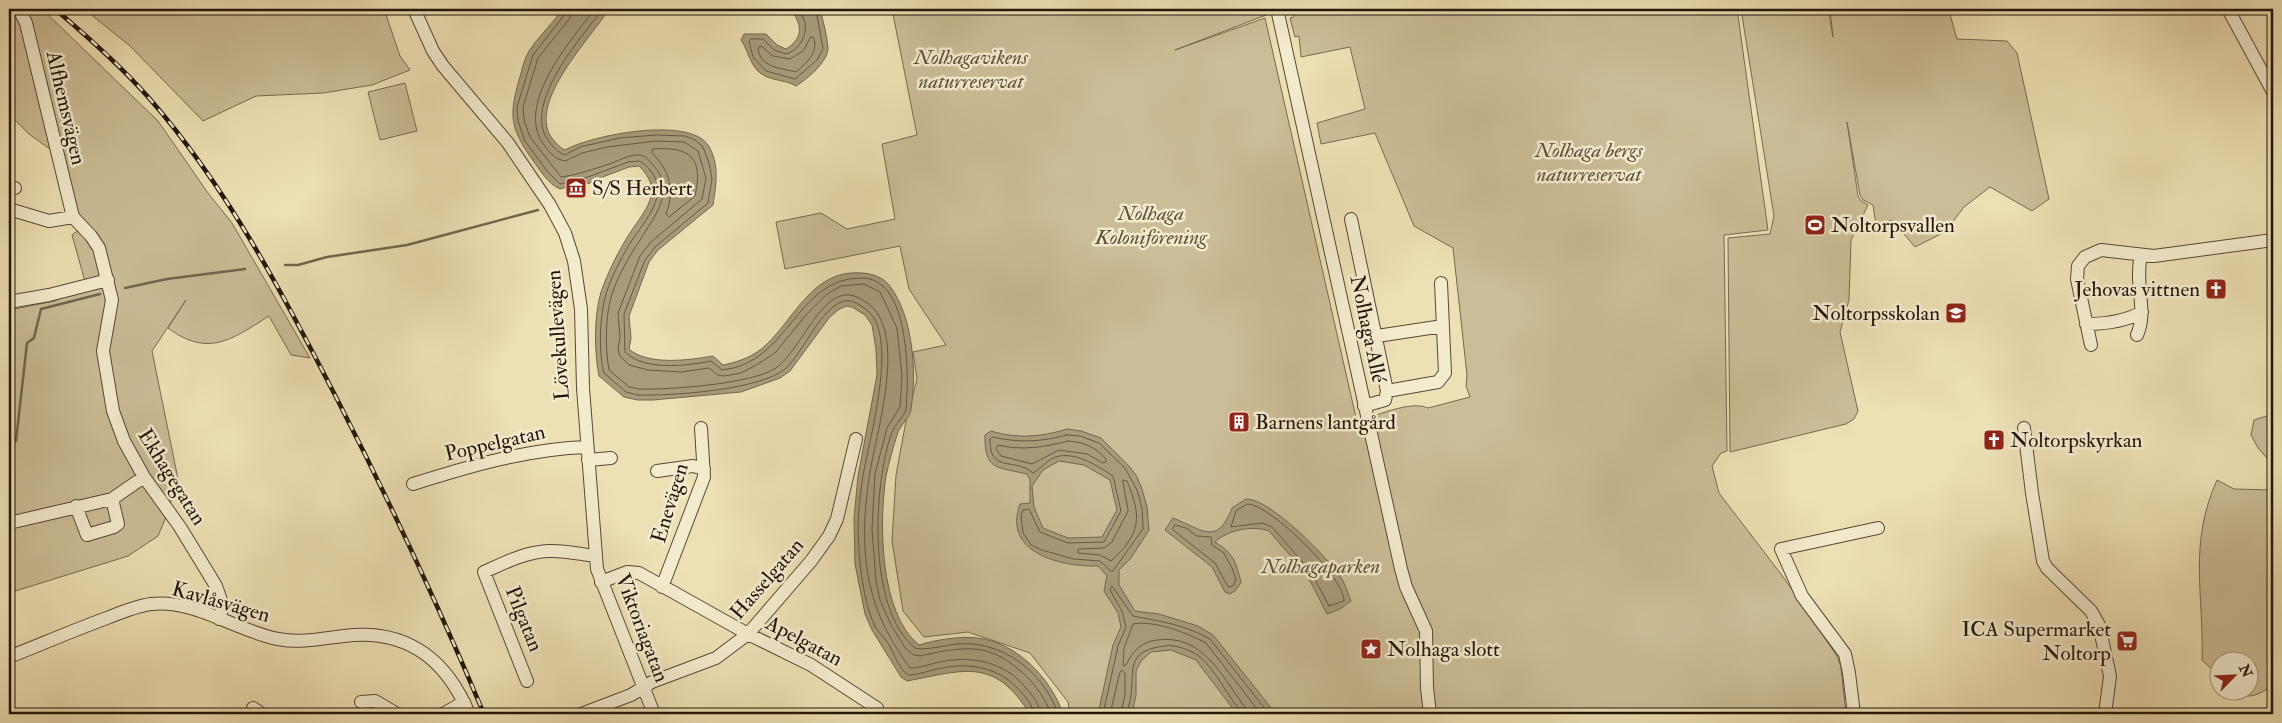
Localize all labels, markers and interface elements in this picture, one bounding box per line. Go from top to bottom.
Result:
park label: Nolhagavikens naturreservat [913,44,1029,95]
street label: Alfhemsvägen [40,47,92,168]
park label: Nolhaga bergs naturreservat [1534,137,1644,188]
place label: S/S Herbert [592,175,693,202]
museum icon: S/S Herbert [564,176,588,200]
park label: Nolhaga Koloniförening [1094,200,1208,251]
place label: Noltorpsvallen [1831,212,1955,239]
sports icon: Noltorpsvallen [1803,213,1827,237]
street label: Lövekullevägen [540,269,576,401]
street label: Nolhaga Allé [1343,273,1393,386]
place label: Jehovas vittnen [2073,276,2200,303]
church icon: Jehovas vittnen [2204,277,2228,301]
place label: Noltorpsskolan [1812,300,1940,327]
school or university icon: Noltorpsskolan [1944,301,1968,325]
place label: Barnens lantgård [1255,409,1396,436]
building icon: Barnens lantgård [1227,410,1251,434]
street label: Poppelgatan [442,418,548,468]
street label: Ekhagegatan [132,424,212,531]
place label: Noltorpskyrkan [2010,427,2143,454]
church icon: Noltorpskyrkan [1982,428,2006,452]
street label: Enevägen [645,460,695,546]
street label: Hasselgatan [724,532,810,625]
park label: Nolhagaparken [1261,553,1380,580]
street label: Viktoriagatan [609,570,675,686]
street label: Kavlåsvägen [169,575,273,629]
street label: Pilgatan [499,582,549,656]
street label: Apelgatan [760,609,847,673]
place label: ICA Supermarket Noltorp [1962,616,2111,667]
supermarket icon: ICA Supermarket Noltorp [2115,629,2139,653]
place label: Nolhaga slott [1387,636,1500,663]
place icon: Nolhaga slott [1359,637,1383,661]
north arrow [2210,650,2260,700]
text: N [2235,661,2256,681]

